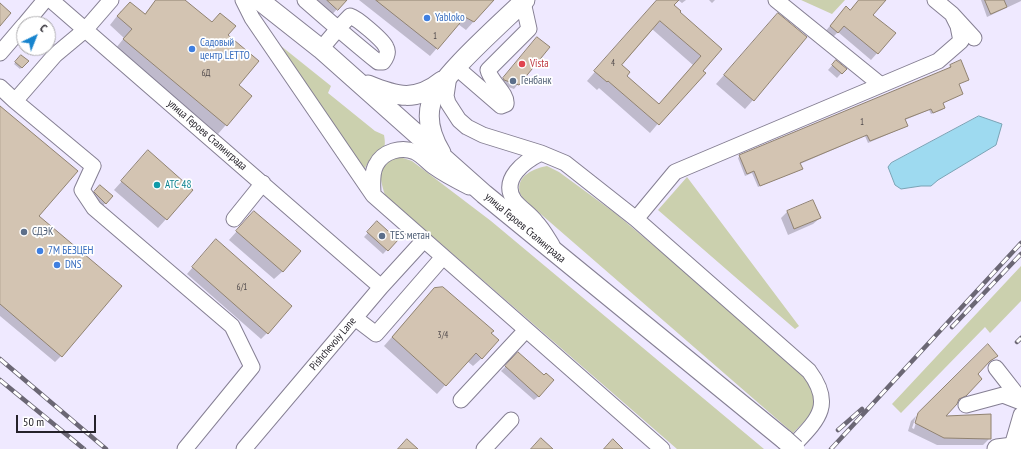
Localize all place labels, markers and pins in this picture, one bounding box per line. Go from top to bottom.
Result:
place label: Yabloko [435,11,465,25]
marker: Yabloko [422,13,432,23]
place label: Садовый центр LETTO [200,36,250,62]
marker: Садовый центр LETTO [187,44,197,54]
place label: Vista [530,57,549,71]
marker: Vista [517,59,527,69]
place label: Генбанк [521,74,551,88]
marker: Генбанк [508,76,518,86]
place label: АТС 48 [165,178,191,192]
marker: АТС 48 [152,180,162,190]
place label: СДЭК [32,225,53,239]
marker: СДЭК [19,227,29,237]
place label: TES метан [390,229,430,243]
marker: TES метан [377,231,387,241]
place label: 7М БЕЗЦЕН [48,244,93,258]
marker: 7М БЕЗЦЕН [35,246,45,256]
place label: DNS [65,258,81,272]
marker: DNS [52,260,62,270]

